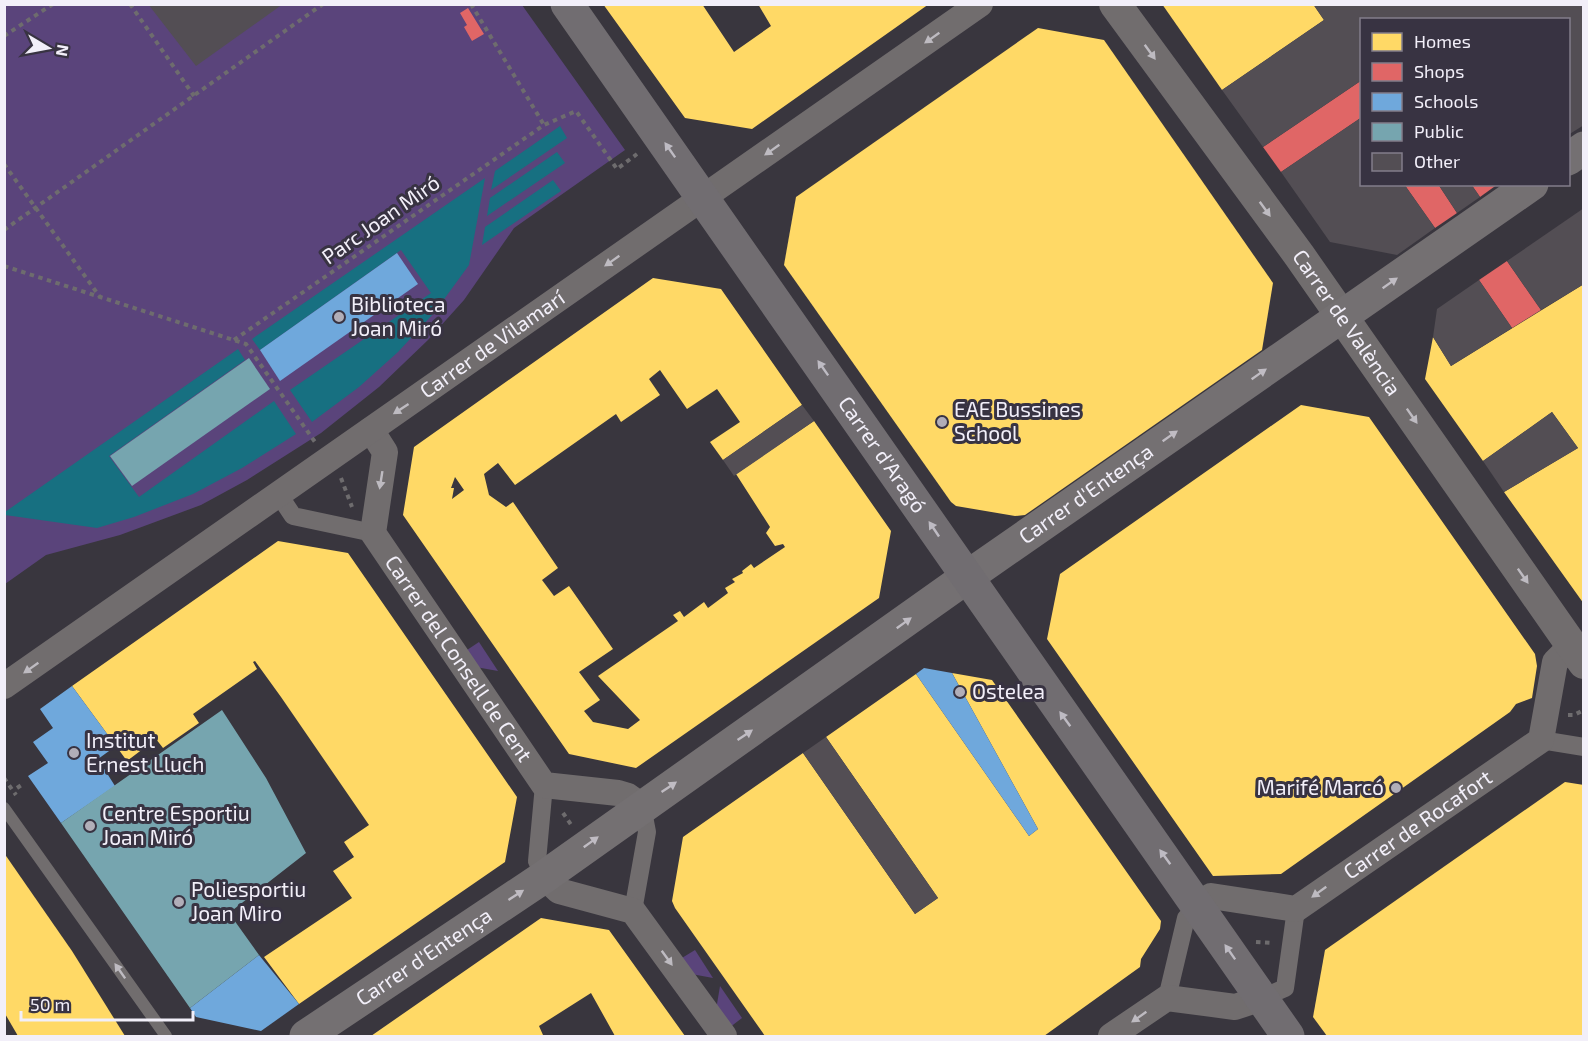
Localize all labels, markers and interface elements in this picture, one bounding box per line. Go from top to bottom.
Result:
north arrow [18,18,78,78]
legend [1360,18,1570,186]
text: Homes [1414,30,1471,52]
one-way arrow [925,32,941,44]
text: N [53,43,74,58]
one-way arrow [1144,43,1156,59]
text: Shops [1414,60,1464,82]
text: Schools [1414,90,1478,112]
text: Public [1414,120,1464,142]
one-way arrow [664,142,676,158]
one-way arrow [765,144,781,156]
text: Other [1414,150,1460,172]
street label: Parc Joan Miró [317,169,444,269]
one-way arrow [1259,200,1271,216]
street label: Carrer de València [1288,244,1407,400]
one-way arrow [605,255,621,267]
one-way arrow [1382,277,1398,289]
street label: Carrer de Vilamarí [414,284,570,403]
place label: Biblioteca Joan Miró [351,291,446,340]
marker: Biblioteca Joan Miró [332,310,346,324]
one-way arrow [817,361,829,377]
one-way arrow [1250,368,1266,380]
street label: Carrer d'Aragó [834,391,933,517]
place label: EAE Bussines School [954,396,1081,445]
one-way arrow [393,403,409,414]
one-way arrow [1406,407,1418,423]
marker: EAE Bussines School [935,415,949,429]
one-way arrow [1162,431,1178,442]
street label: Carrer d'Entença [1013,438,1157,548]
one-way arrow [377,470,386,489]
one-way arrow [928,521,940,537]
street label: Carrer del Consell de Cent [381,550,538,766]
one-way arrow [1517,567,1529,583]
one-way arrow [895,617,911,629]
one-way arrow [24,662,40,674]
place label: Ostelea [972,678,1045,703]
marker: Ostelea [953,685,967,699]
one-way arrow [1059,711,1071,727]
place label: Institut Ernest Lluch [86,727,204,776]
one-way arrow [736,729,752,741]
marker: Institut Ernest Lluch [67,746,81,760]
street label: Carrer de Rocafort [1338,764,1496,884]
place label: Marifé Marcó [1257,774,1384,799]
marker: Marifé Marcó [1389,781,1403,795]
one-way arrow [661,782,677,793]
place label: Centre Esportiu Joan Miró [102,800,250,849]
marker: Centre Esportiu Joan Miró [83,819,97,833]
one-way arrow [582,836,598,848]
one-way arrow [1159,850,1171,865]
place label: Poliesportiu Joan Miro [191,876,306,925]
one-way arrow [1312,886,1328,898]
one-way arrow [508,889,525,900]
marker: Poliesportiu Joan Miro [172,895,186,909]
street label: Carrer d'Entença [351,902,496,1010]
one-way arrow [1224,944,1236,960]
one-way arrow [661,951,673,966]
one-way arrow [114,964,126,980]
scale bar [21,984,194,1022]
text: 50 m [30,993,70,1015]
one-way arrow [1132,1011,1148,1023]

